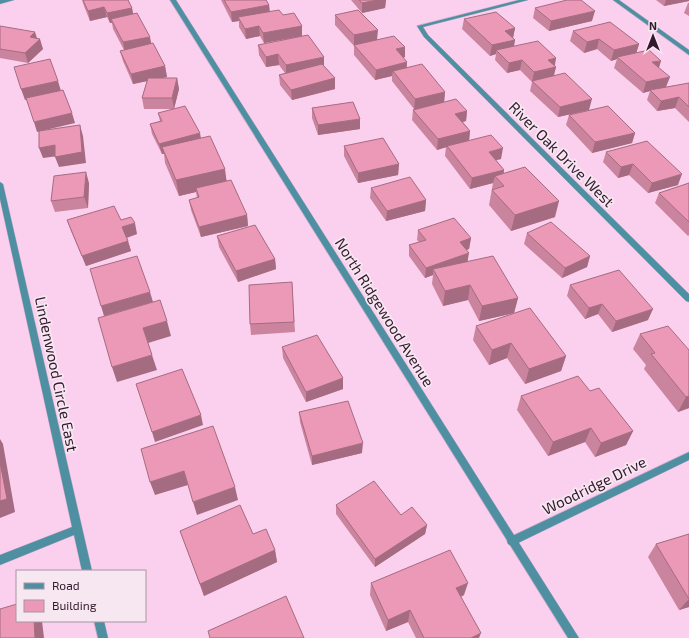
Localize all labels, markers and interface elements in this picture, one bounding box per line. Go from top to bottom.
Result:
north arrow [633,16,673,56]
text: N [649,19,657,32]
street label: River Oak Drive West [506,98,618,210]
street label: North Ridgewood Avenue [332,234,438,390]
street label: Lindenwood Circle East [32,295,82,453]
street label: Woodridge Drive [539,452,649,518]
legend [16,570,146,622]
text: Road [52,578,80,592]
text: Building [52,598,97,612]

